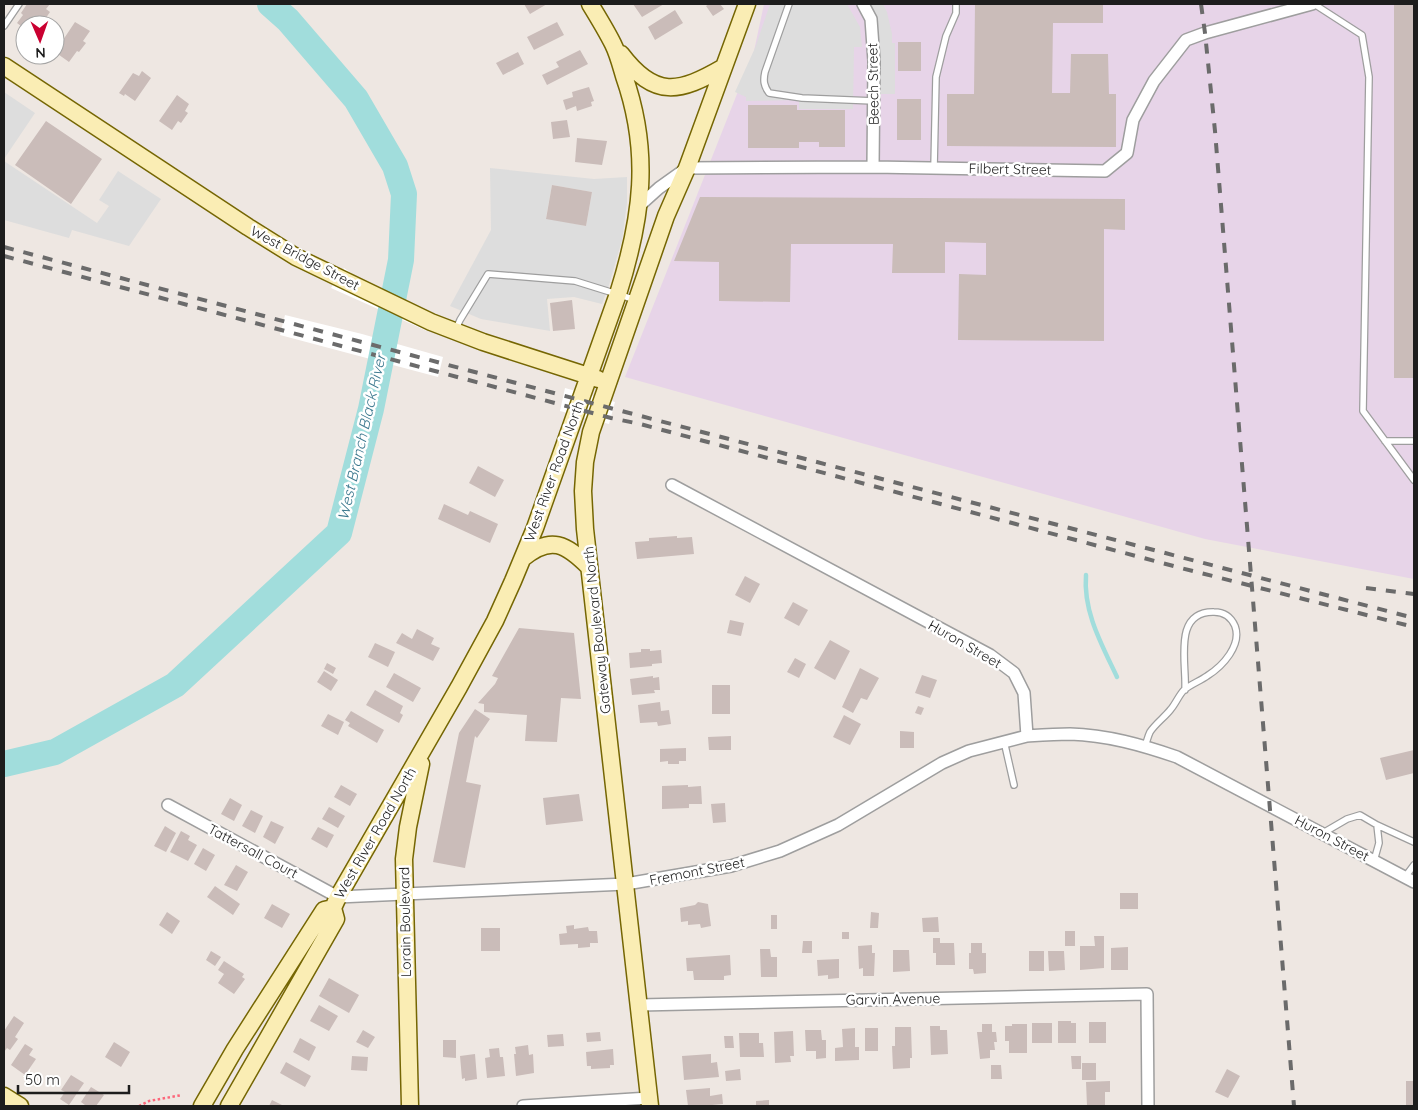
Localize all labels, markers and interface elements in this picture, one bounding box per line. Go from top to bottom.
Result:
north arrow [15,15,65,65]
street label: Beech Street [863,42,883,125]
text: N [35,44,46,62]
street label: Filbert Street [968,159,1052,179]
street label: West Bridge Street [247,222,363,294]
water label: West Branch Black River [333,350,390,522]
street label: West River Road North [520,398,588,544]
street label: Gateway Boulevard North [579,545,615,715]
street label: Huron Street [925,616,1005,672]
street label: West River Road North [330,764,420,902]
street label: Huron Street [1292,811,1373,865]
street label: Tattersall Court [205,820,301,882]
street label: Fremont Street [648,853,747,889]
street label: Lorain Boulevard [395,867,415,977]
street label: Garvin Avenue [845,989,941,1009]
scale bar [18,1062,129,1094]
text: 50 m [25,1070,60,1089]

